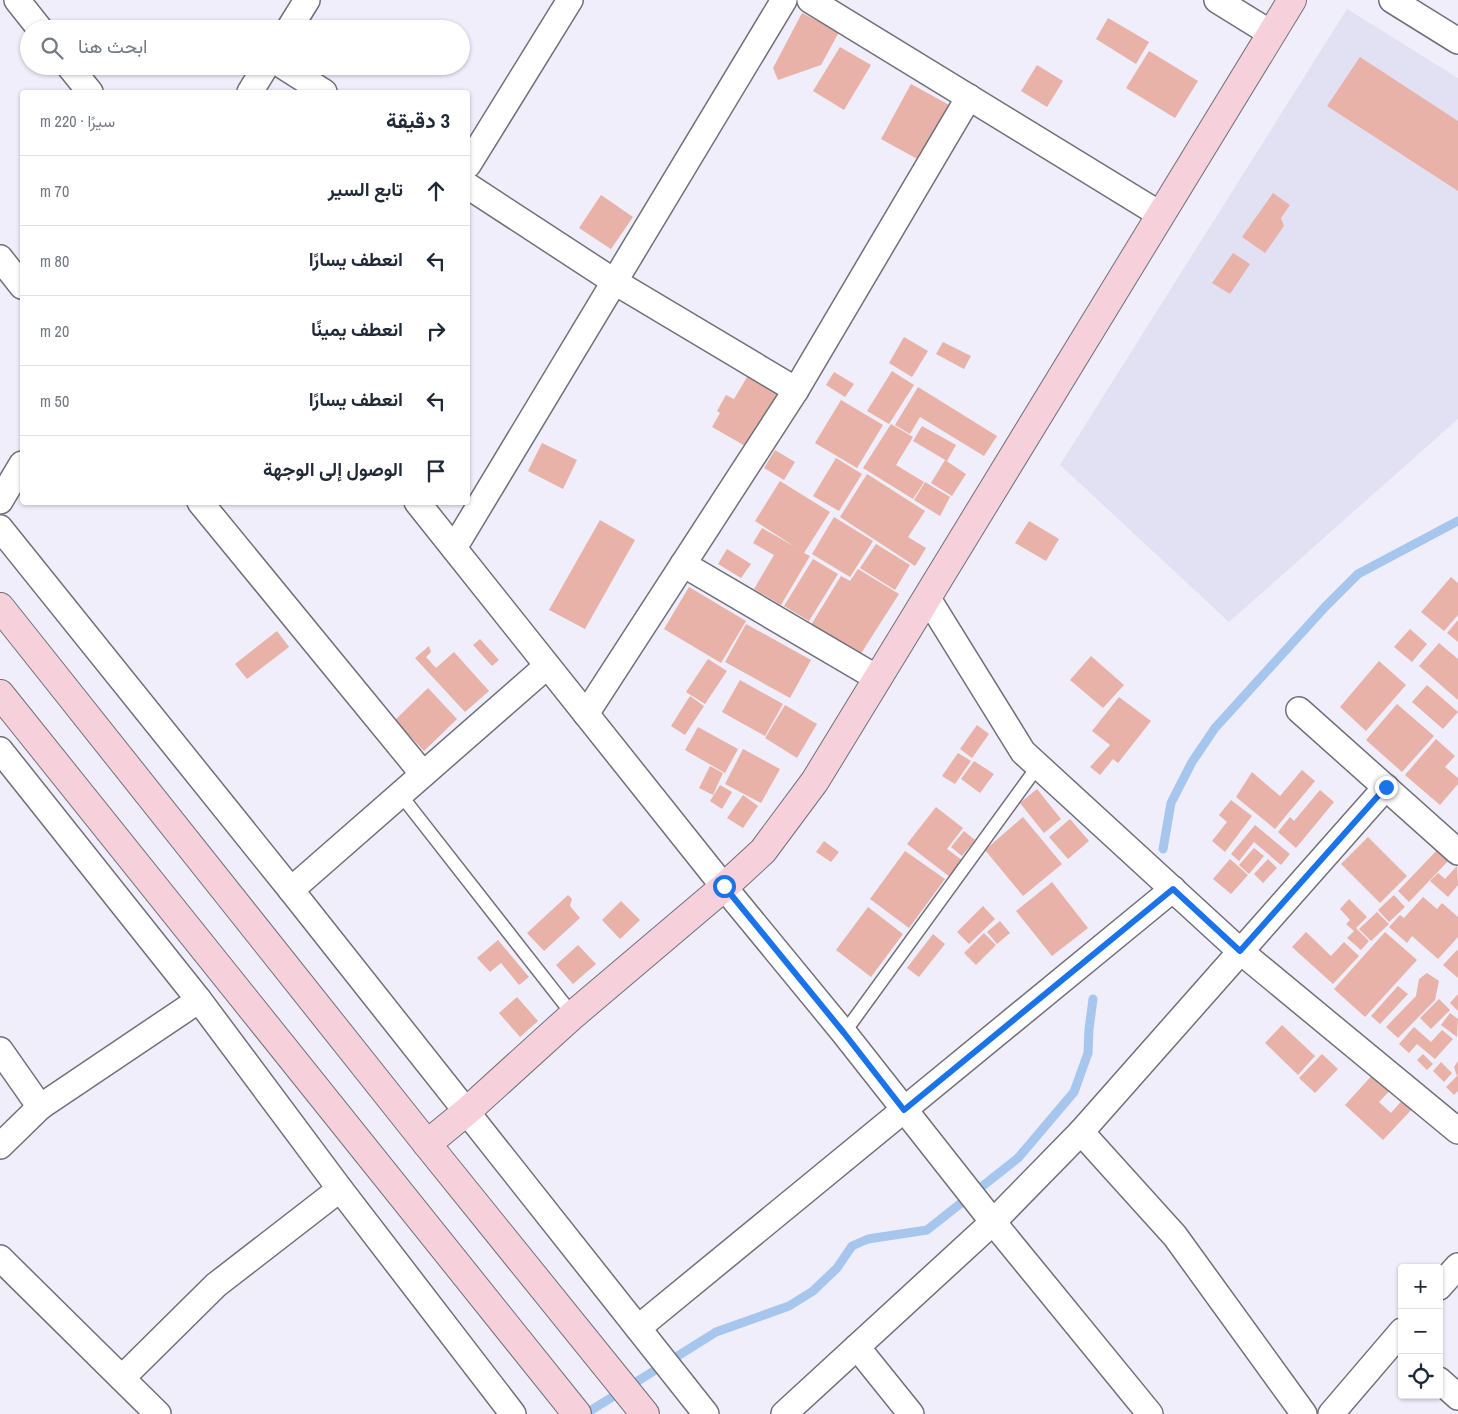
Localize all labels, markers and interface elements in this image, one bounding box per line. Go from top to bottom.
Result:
search box [20,20,470,75]
text: ابحث هنا [78,33,148,59]
icon: search [38,34,66,62]
text: 3 دقيقة [386,106,450,135]
text: سيرًا · 220 m [40,110,115,132]
text: تابع السير [328,176,403,202]
icon: ahead [422,177,450,205]
text: 70 m [40,180,69,202]
text: انعطف يسارًا [309,246,403,272]
icon: left [422,247,450,275]
text: 80 m [40,250,69,272]
text: انعطف يمينًا [311,316,403,342]
icon: right [422,317,450,345]
text: 20 m [40,320,69,342]
text: انعطف يسارًا [309,386,403,412]
icon: left [422,387,450,415]
text: 50 m [40,390,69,412]
text: الوصول إلى الوجهة [263,456,403,482]
icon: arrive [422,457,450,485]
route end [1375,776,1398,799]
route start [713,875,736,898]
map controls [1398,1264,1443,1399]
button: + [1398,1264,1443,1309]
button: − [1398,1309,1443,1354]
button: locate [1398,1354,1443,1399]

